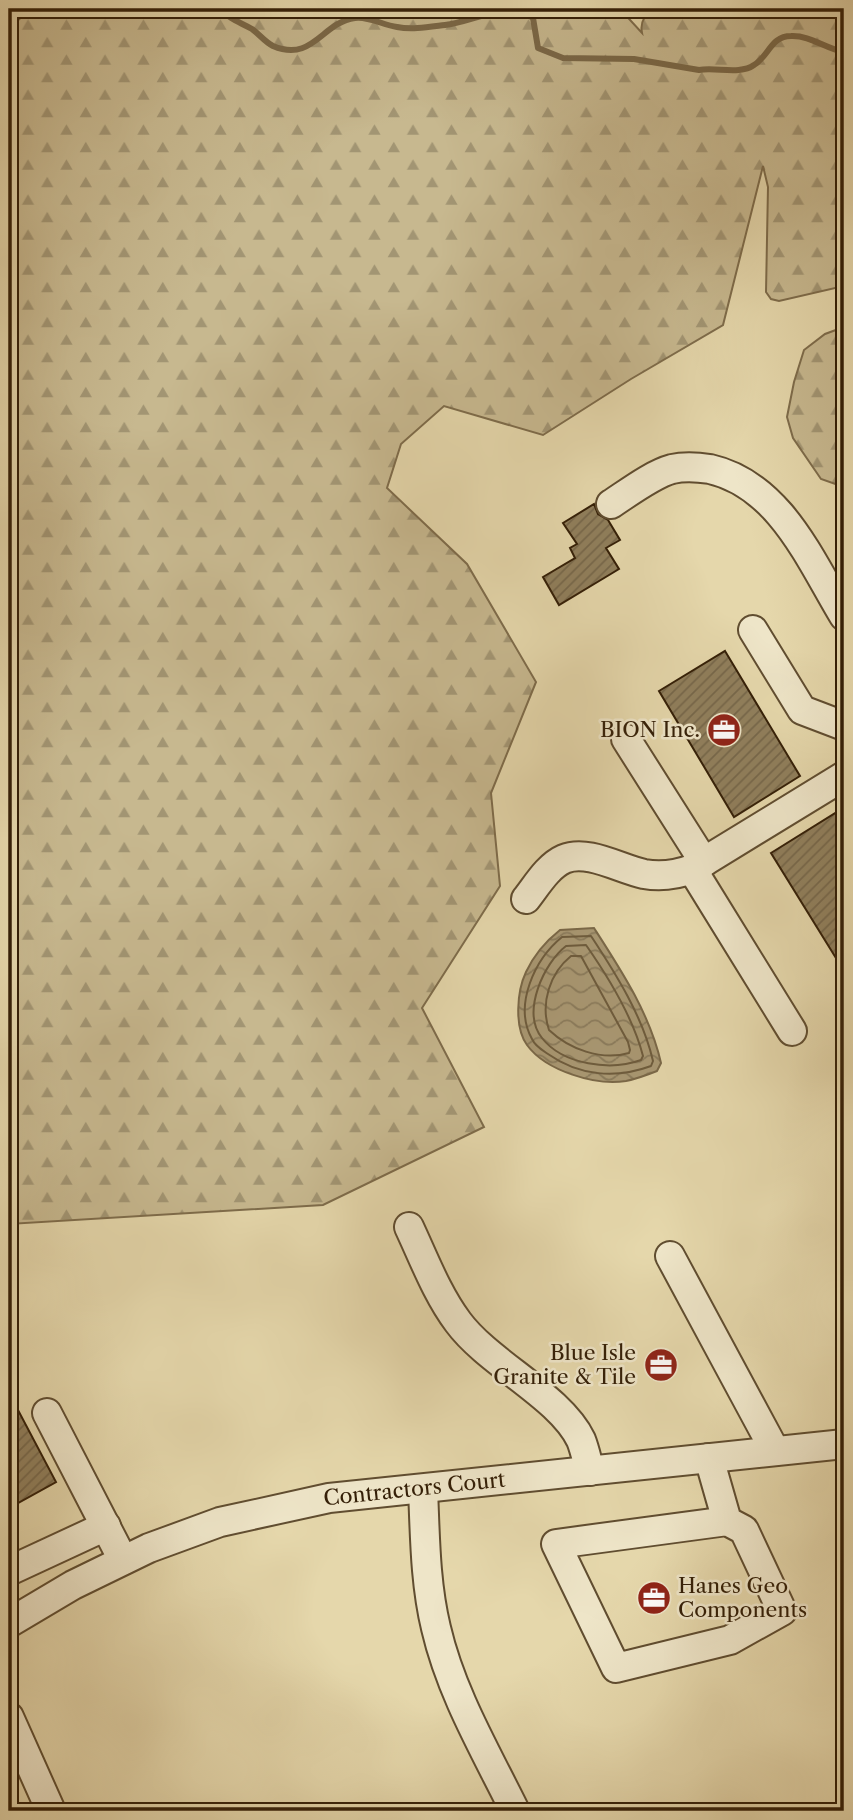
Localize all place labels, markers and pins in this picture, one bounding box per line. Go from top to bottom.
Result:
office icon: BION Inc. [705,711,743,749]
place label: BION Inc. [600,717,700,742]
place label: Blue Isle Granite & Tile [493,1340,636,1389]
office icon: Blue Isle Granite & Tile [642,1346,680,1384]
place label: Hanes Geo Components [678,1573,807,1622]
office icon: Hanes Geo Components [635,1579,673,1617]

